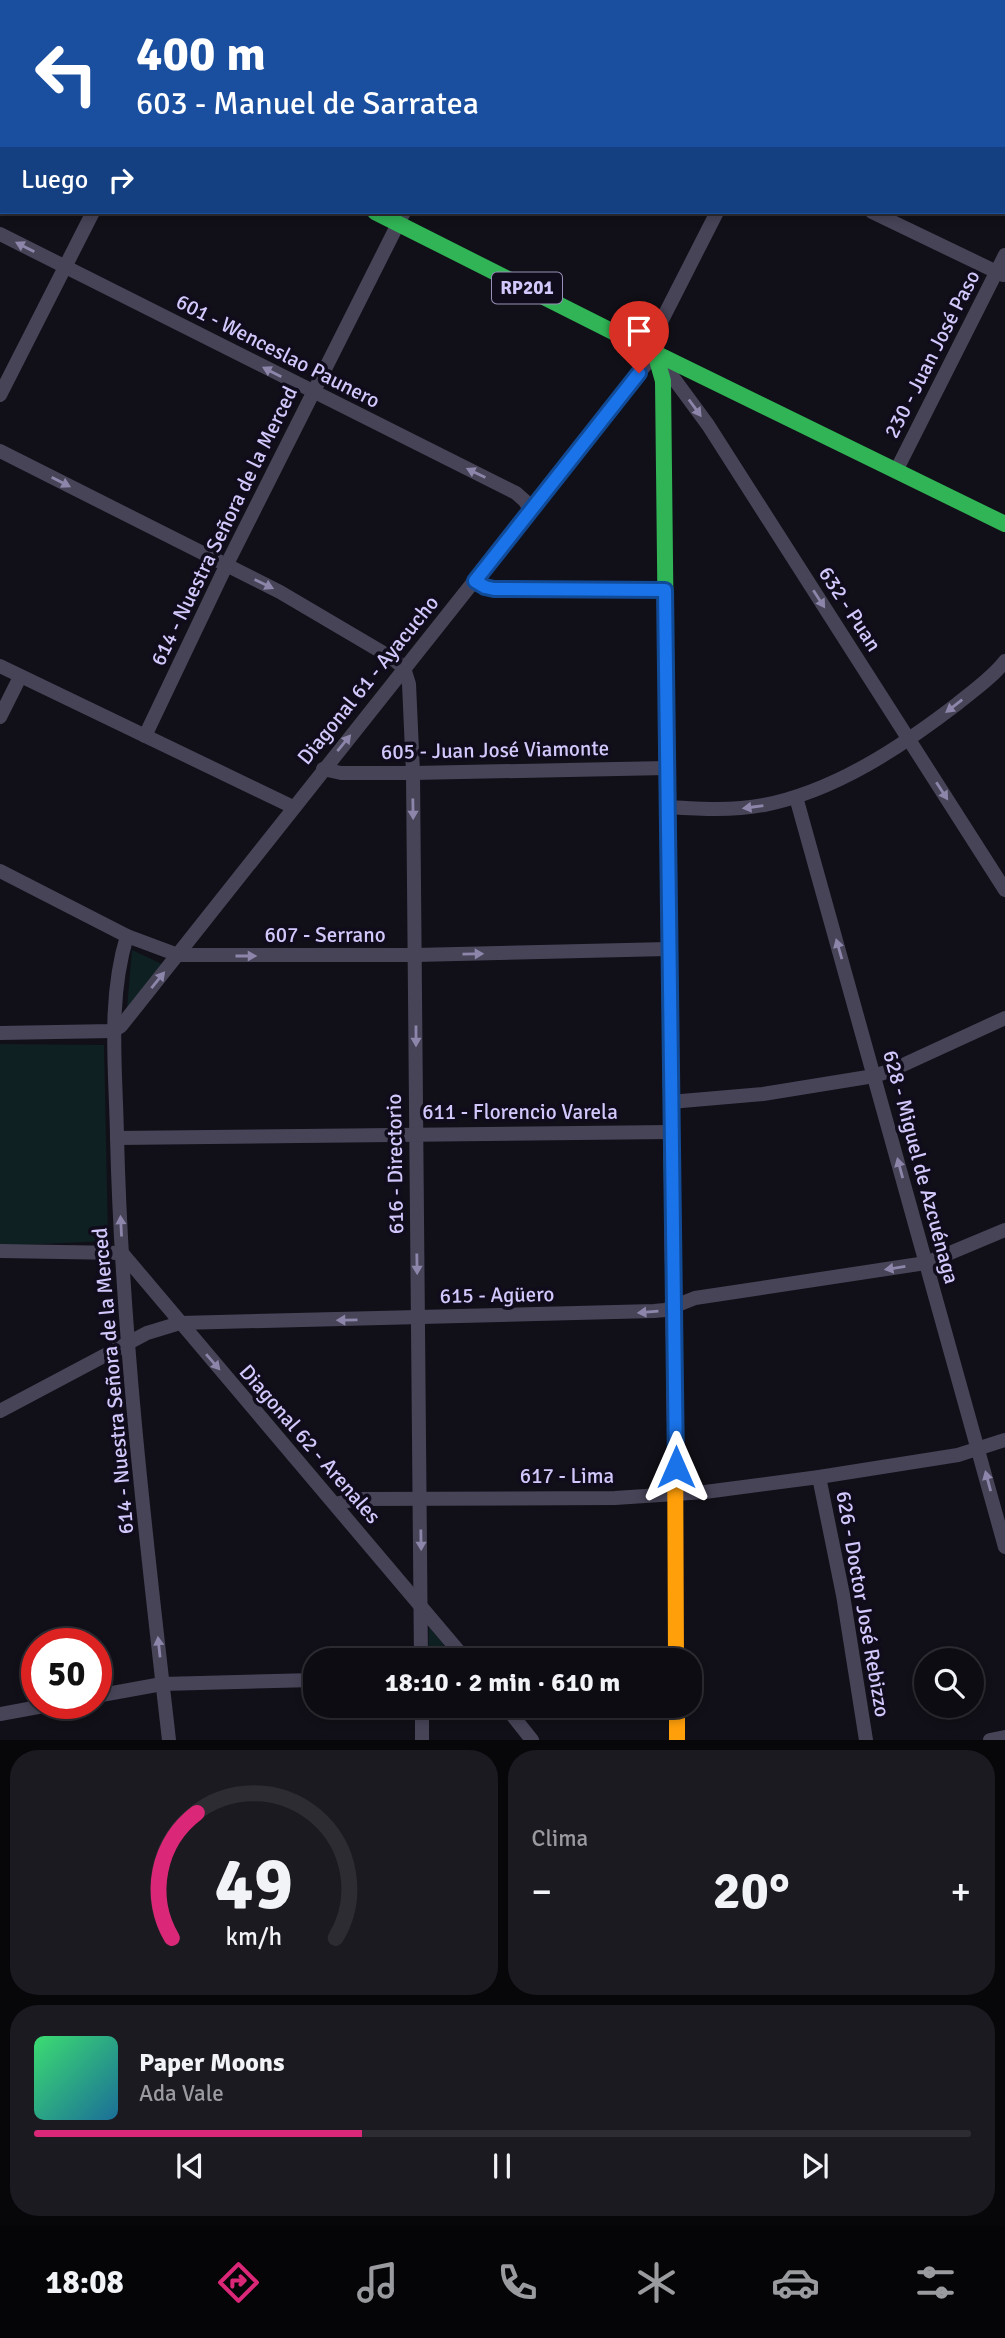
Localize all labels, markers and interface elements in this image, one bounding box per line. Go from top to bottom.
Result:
text: 400 m [136,24,266,84]
icon: left [21,28,112,119]
text: 603 - Manuel de Sarratea [136,84,479,123]
icon: right [102,161,140,199]
text: Luego [21,164,88,196]
one-way arrow [15,241,35,252]
street label: 230 - Juan José Paso [878,266,986,442]
road number: RP201 [492,272,562,304]
street label: 601 - Wenceslao Paunero [172,288,384,414]
pin [609,301,669,373]
icon: arrive [620,312,658,350]
one-way arrow [262,366,282,377]
street label: 614 - Nuestra Señora de la Merced [145,382,303,670]
one-way arrow [688,399,702,417]
one-way arrow [466,467,486,478]
one-way arrow [51,476,71,487]
street label: 632 - Puan [813,562,887,656]
one-way arrow [254,579,274,590]
one-way arrow [813,589,826,609]
street label: Diagonal 61 - Ayacucho [292,590,444,770]
one-way arrow [946,698,964,713]
one-way arrow [336,735,351,753]
street label: 605 - Juan José Viamonte [381,735,609,765]
one-way arrow [935,781,948,800]
one-way arrow [407,798,419,820]
one-way arrow [742,801,764,812]
street label: 607 - Serrano [264,922,386,948]
one-way arrow [833,938,843,959]
one-way arrow [463,948,485,959]
one-way arrow [235,950,257,962]
one-way arrow [150,972,165,990]
one-way arrow [410,1025,422,1047]
street label: 628 - Miguel de Azcuénaga [877,1047,965,1287]
street label: 616 - Directorio [381,1094,409,1234]
street label: 611 - Florencio Varela [422,1099,618,1125]
one-way arrow [894,1157,904,1178]
one-way arrow [115,1214,126,1236]
street label: 614 - Nuestra Señora de la Merced [87,1227,139,1535]
one-way arrow [411,1253,423,1275]
one-way arrow [884,1263,906,1274]
street label: 615 - Agüero [439,1281,555,1309]
one-way arrow [637,1307,659,1318]
one-way arrow [336,1314,358,1326]
one-way arrow [205,1353,221,1371]
street label: Diagonal 62 - Arenales [234,1359,386,1529]
position arrow [639,1430,713,1504]
street label: 617 - Lima [520,1463,614,1489]
one-way arrow [982,1470,993,1492]
street label: 626 - Doctor José Rebizzo [830,1489,896,1719]
one-way arrow [415,1529,427,1551]
speed limit sign: 50 [21,1628,112,1719]
one-way arrow [153,1636,164,1658]
map controls [914,1648,984,1718]
button: search [914,1648,984,1718]
text: 18:10 · 2 min · 610 m [385,1667,620,1699]
text: Clima [532,1824,588,1853]
text: 49 [214,1841,293,1930]
text: 20° [713,1859,790,1923]
text: − [532,1868,552,1915]
text: + [950,1868,971,1915]
text: km/h [225,1921,282,1952]
text: Paper Moons [139,2047,285,2079]
text: Ada Vale [139,2079,224,2108]
icon: previous [171,2147,209,2185]
icon: pause [483,2147,521,2185]
icon: next [796,2147,834,2185]
icon: directions [214,2258,263,2307]
icon: music [353,2258,402,2307]
icon: phone [493,2258,542,2307]
icon: climate [632,2258,681,2307]
icon: car [771,2258,820,2307]
icon: filters [911,2258,960,2307]
text: 18:08 [45,2263,124,2302]

